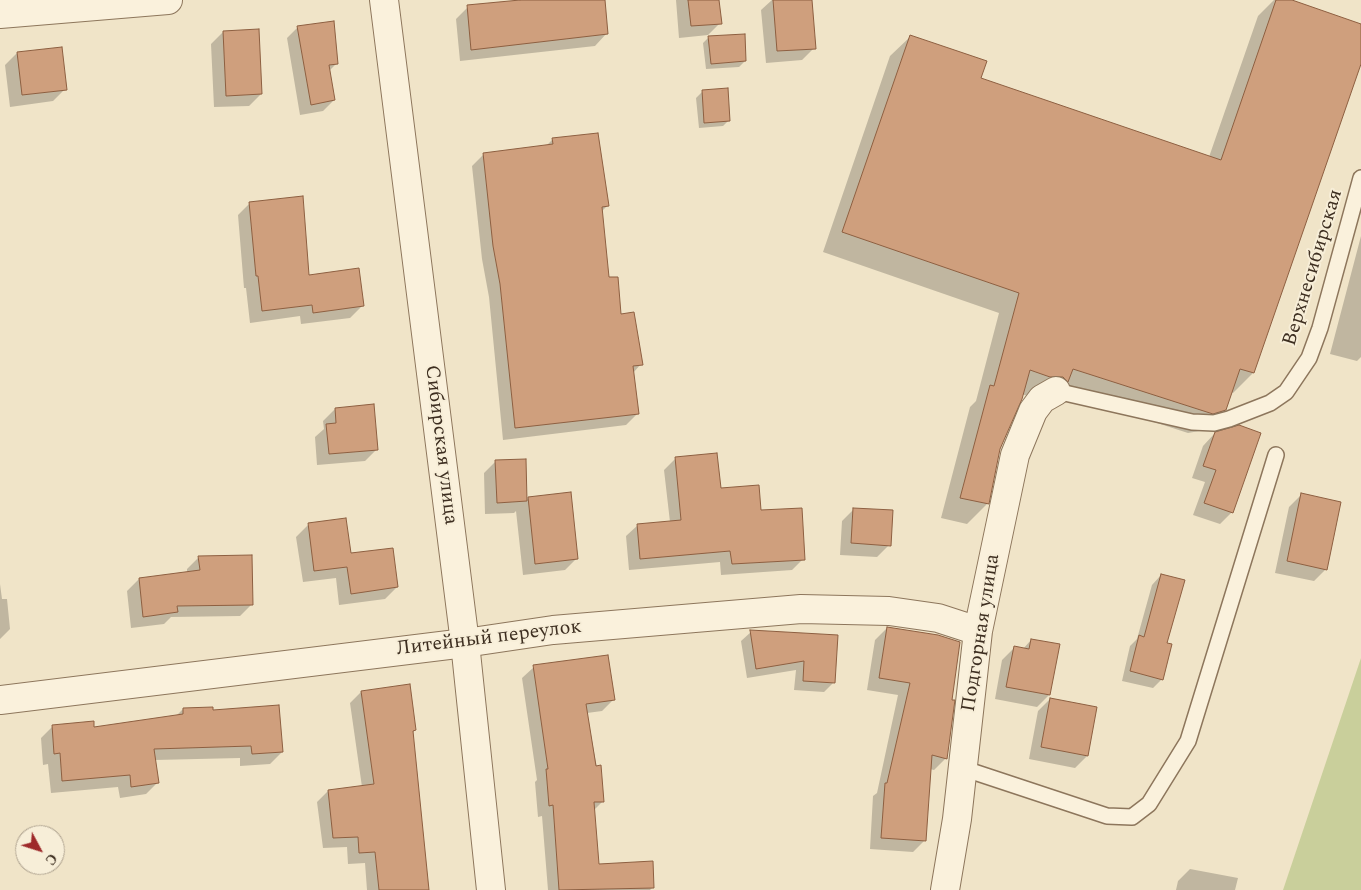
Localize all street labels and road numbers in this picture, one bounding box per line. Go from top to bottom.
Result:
street label: Верхнесибирская [1279,187,1349,349]
street label: Сибирская улица [418,364,462,526]
street label: Подгорная улица [958,552,1006,714]
street label: Литейный переулок [395,616,583,662]

